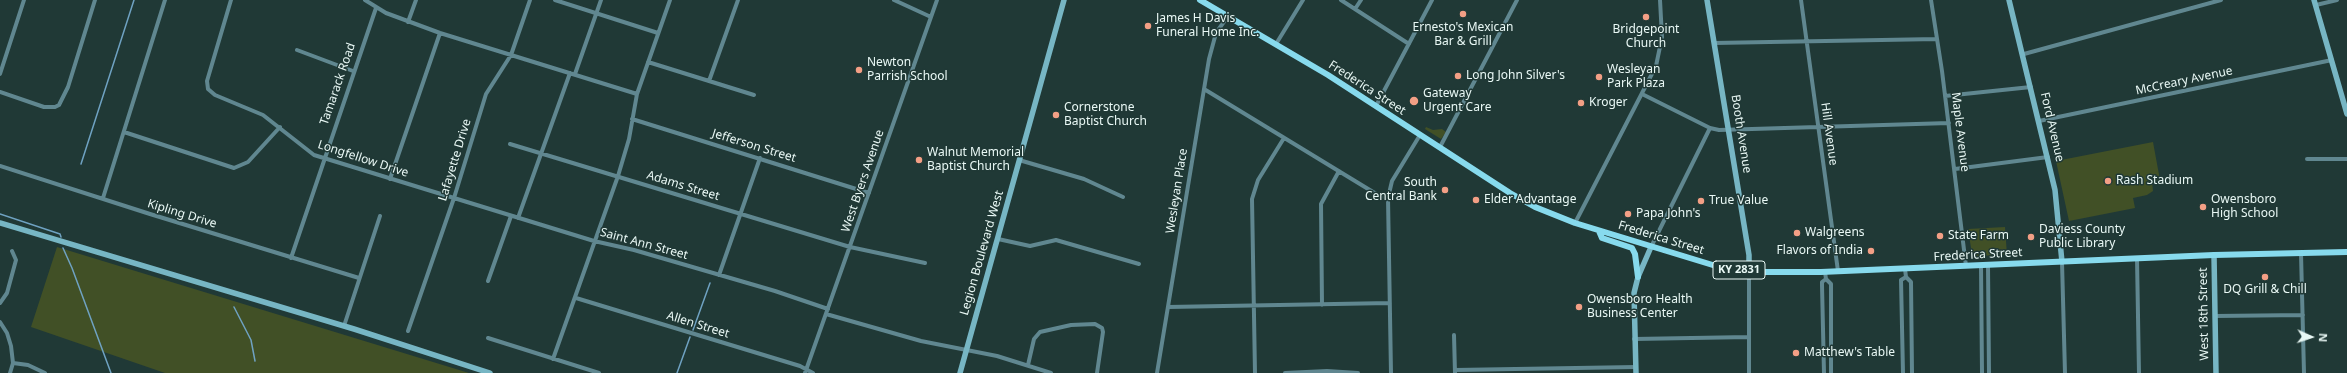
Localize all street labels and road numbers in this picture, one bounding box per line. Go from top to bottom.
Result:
street label: Tamarack Road [317,41,359,127]
street label: Frederica Street [1326,58,1408,118]
street label: McCreary Avenue [2134,64,2234,98]
street label: Maple Avenue [1948,91,1972,173]
street label: Ford Avenue [2037,91,2067,163]
street label: Booth Avenue [1728,94,1754,174]
street label: Hill Avenue [1817,102,1841,166]
street label: Lafayette Drive [436,117,474,203]
street label: Jefferson Street [710,126,798,166]
street label: West Byers Avenue [839,128,887,234]
street label: Longfellow Drive [316,138,410,180]
street label: Wesleyan Place [1163,147,1191,235]
street label: Adams Street [645,168,721,204]
street label: Legion Boulevard West [957,189,1007,317]
street label: Kipling Drive [146,197,218,231]
street label: Frederica Street [1616,218,1706,258]
street label: Saint Ann Street [598,225,690,263]
street label: Frederica Street [1933,245,2023,265]
road number: KY 2831 [1713,261,1765,279]
street label: West 18th Street [2196,267,2212,361]
street label: Allen Street [665,309,731,341]

